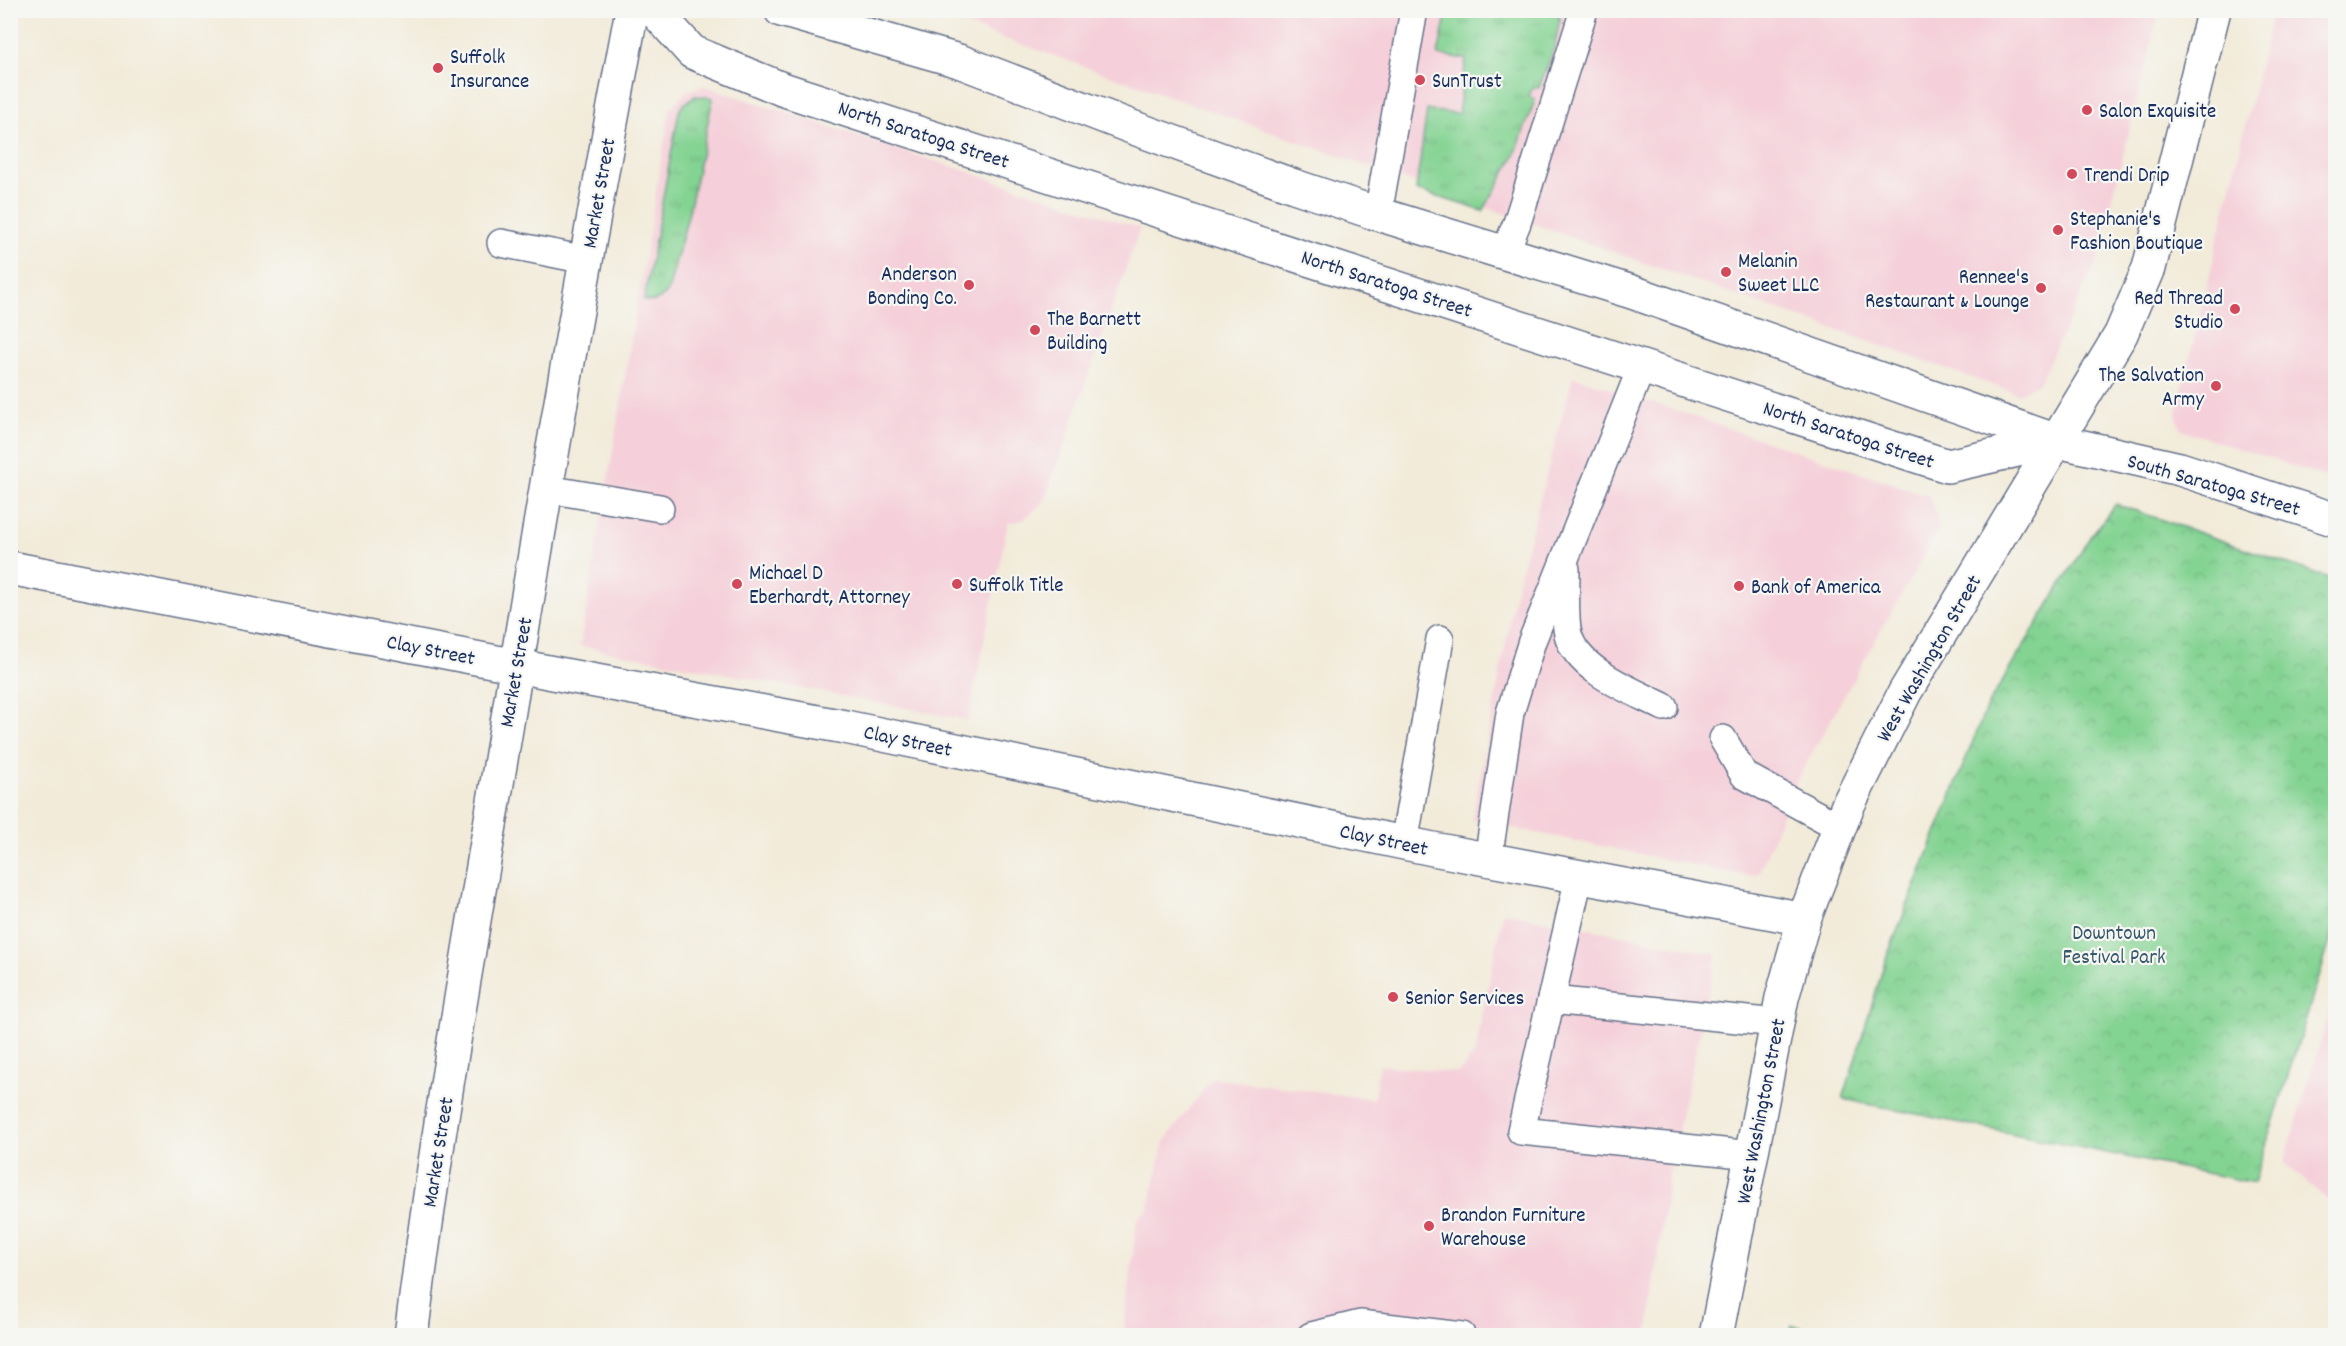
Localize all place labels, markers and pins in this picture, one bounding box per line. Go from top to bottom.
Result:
place label: Suffolk Insurance [450,44,529,98]
marker: Suffolk Insurance [431,61,445,75]
place label: SunTrust [1432,68,1502,98]
marker: SunTrust [1413,73,1427,87]
place label: Salon Exquisite [2099,98,2216,128]
marker: Salon Exquisite [2080,103,2094,117]
place label: Trendi Drip [2084,162,2170,192]
marker: Trendi Drip [2065,167,2079,181]
place label: Stephanie's Fashion Boutique [2070,206,2203,260]
marker: Stephanie's Fashion Boutique [2051,223,2065,237]
place label: Melanin Sweet LLC [1738,248,1819,302]
place label: Anderson Bonding Co. [867,261,957,315]
place label: Rennee's Restaurant & Lounge [1865,264,2029,318]
marker: Melanin Sweet LLC [1719,265,1733,279]
marker: Anderson Bonding Co. [962,278,976,292]
marker: Rennee's Restaurant & Lounge [2034,281,2048,295]
place label: Red Thread Studio [2134,285,2223,339]
marker: Red Thread Studio [2228,302,2242,316]
place label: The Barnett Building [1047,306,1141,360]
marker: The Barnett Building [1028,323,1042,337]
place label: The Salvation Army [2099,362,2204,416]
marker: The Salvation Army [2209,379,2223,393]
place label: Michael D Eberhardt, Attorney [749,560,910,614]
place label: Suffolk Title [969,572,1064,602]
place label: Bank of America [1751,574,1882,604]
marker: Michael D Eberhardt, Attorney [730,577,744,591]
marker: Suffolk Title [950,577,964,591]
marker: Bank of America [1732,579,1746,593]
place label: Senior Services [1405,985,1524,1015]
marker: Senior Services [1386,990,1400,1004]
place label: Brandon Furniture Warehouse [1441,1202,1586,1256]
marker: Brandon Furniture Warehouse [1422,1219,1436,1233]

